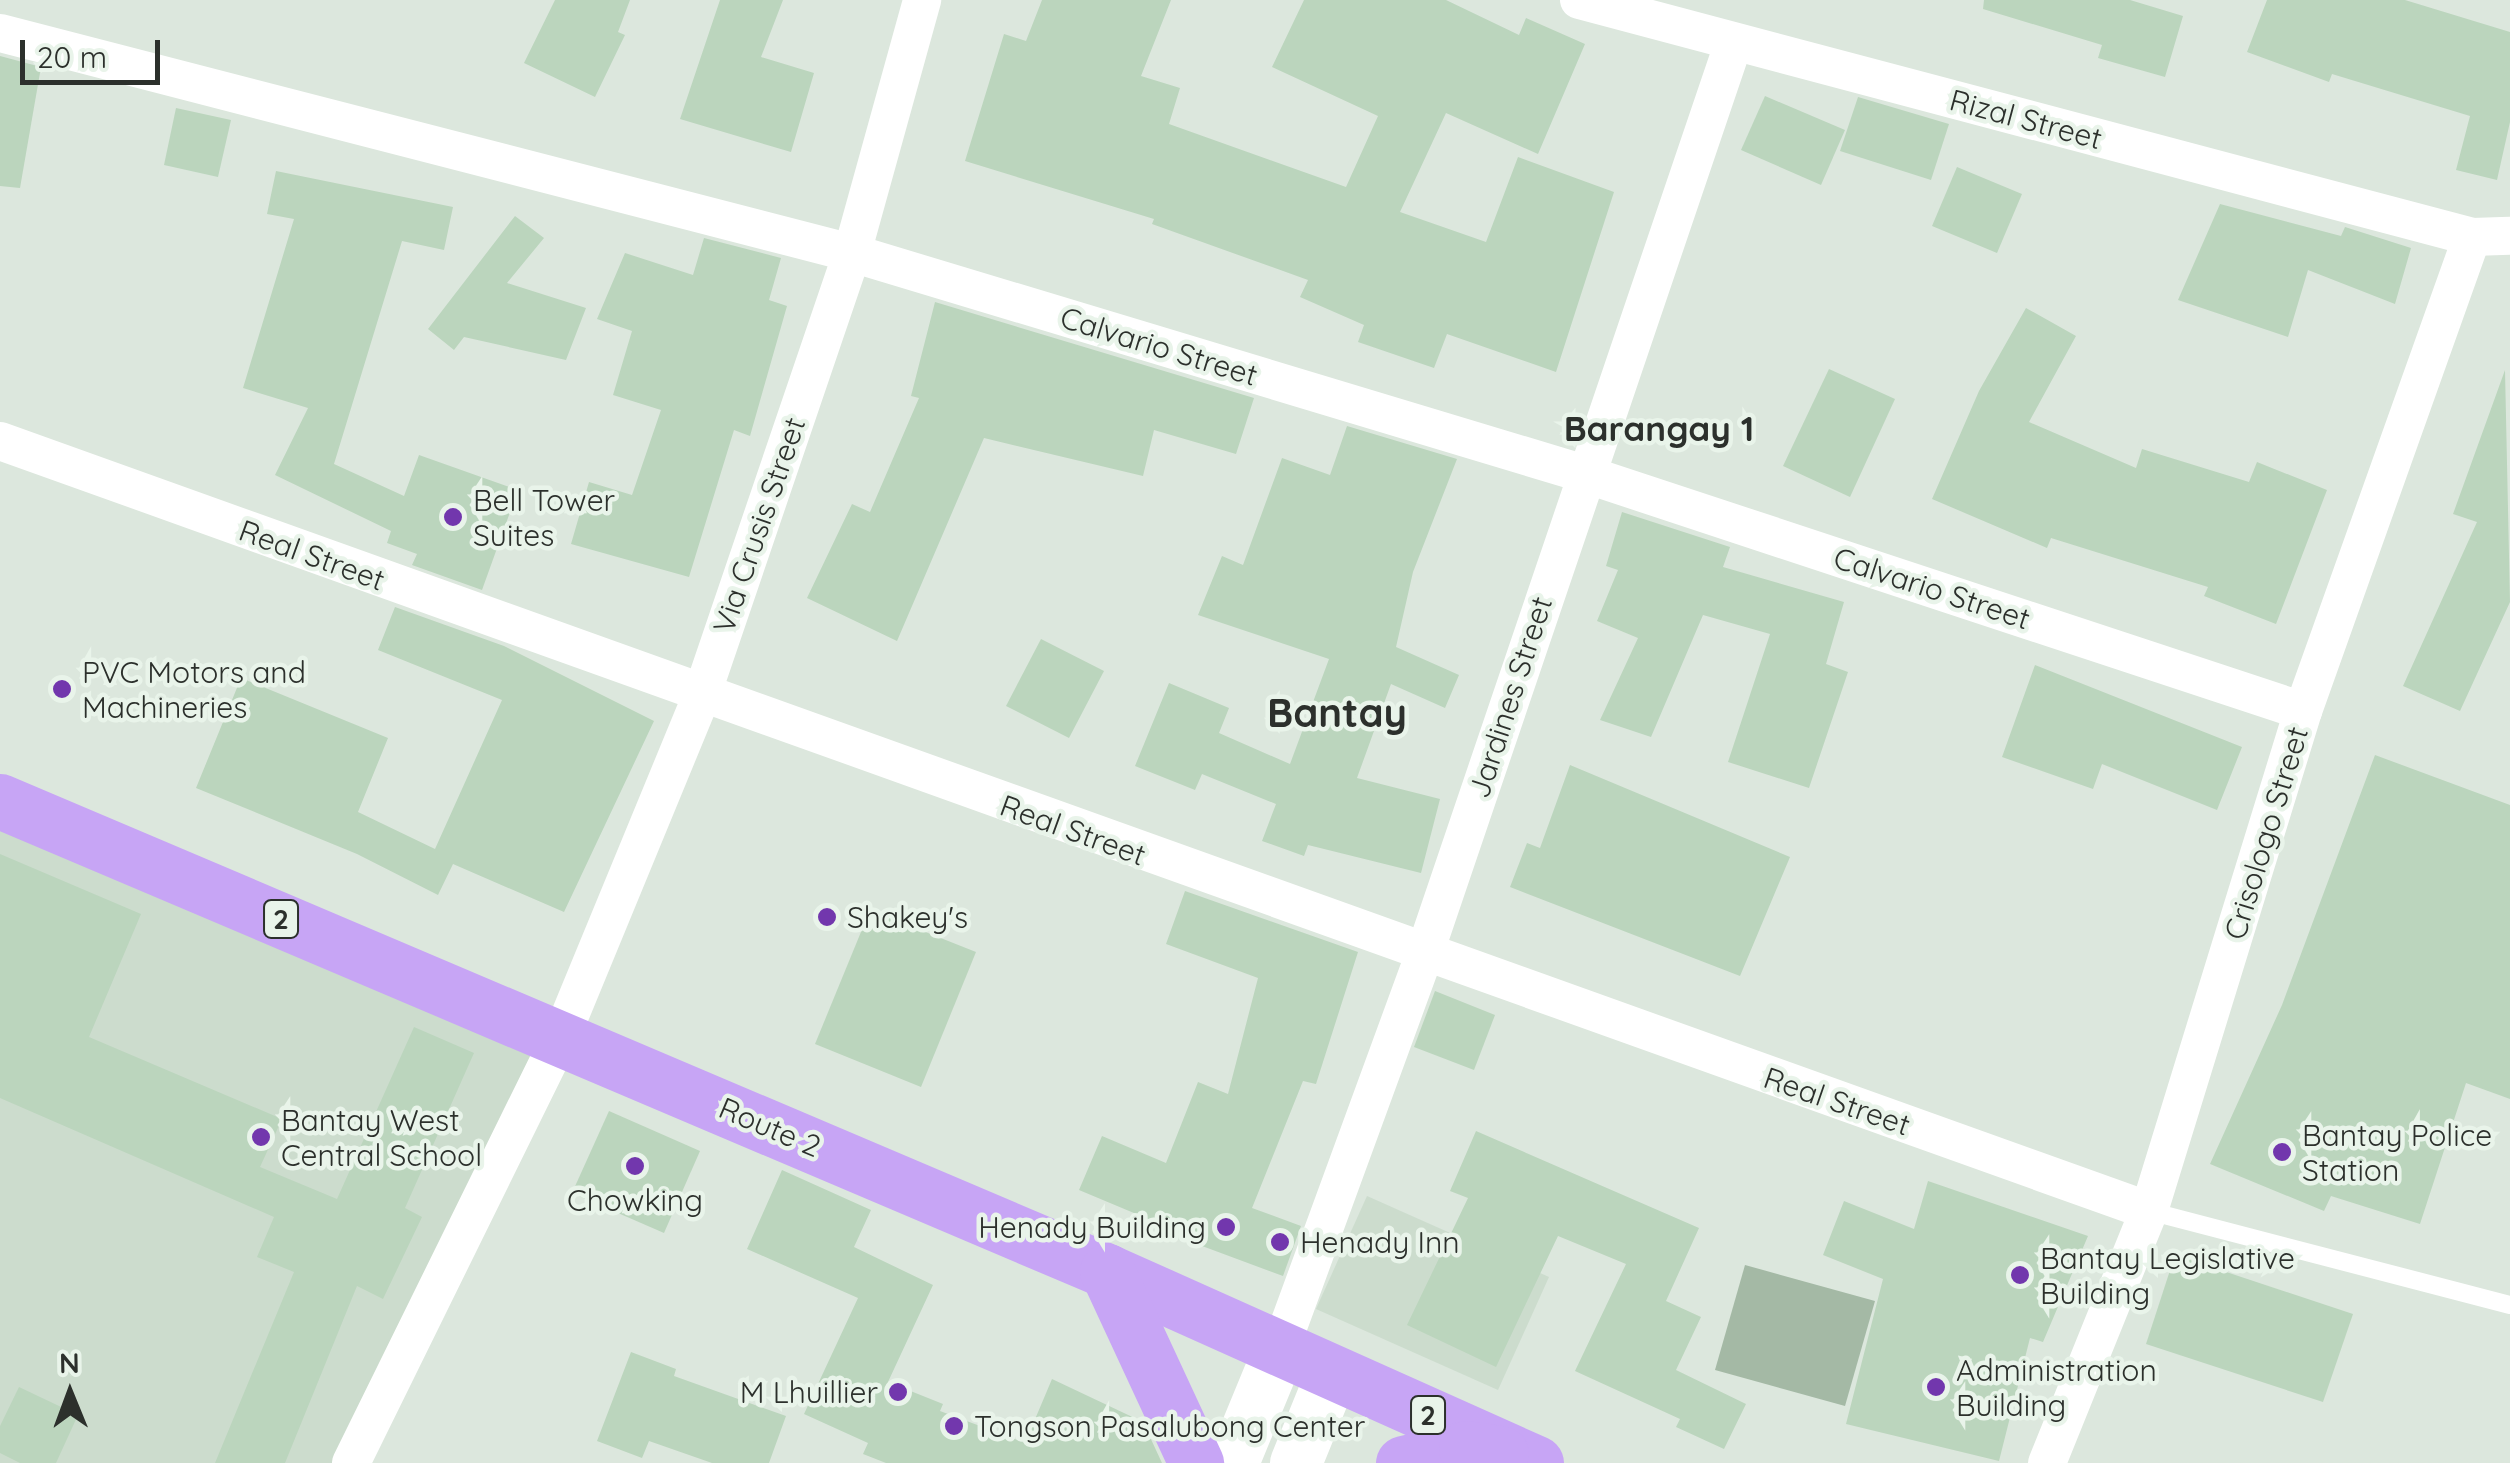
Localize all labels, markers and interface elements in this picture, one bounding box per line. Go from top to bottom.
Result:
scale bar [25,20,165,82]
text: 20 m [37,38,107,76]
street label: Rizal Street [1946,81,2106,157]
street label: Calvario Street [1056,299,1262,393]
district label: Barangay 1 [1564,407,1754,449]
street label: Via Crusis Street [705,412,813,638]
place label: Bell Tower Suites [473,482,615,552]
marker: Bell Tower Suites [442,506,464,528]
street label: Real Street [234,512,390,598]
street label: Calvario Street [1829,539,2035,637]
street label: Jardines Street [1461,592,1559,802]
place label: PVC Motors and Machineries [82,654,306,724]
marker: PVC Motors and Machineries [51,678,73,700]
district label: Bantay [1267,688,1407,736]
street label: Crisologo Street [2216,722,2316,944]
street label: Real Street [995,787,1151,873]
road number: 2 [261,896,301,942]
place label: Shakey's [847,899,968,935]
marker: Shakey's [816,906,838,928]
street label: Real Street [1759,1059,1915,1143]
street label: Route 2 [714,1090,826,1164]
place label: Bantay West Central School [281,1102,482,1172]
place label: Bantay Police Station [2302,1117,2492,1188]
marker: Bantay West Central School [250,1126,272,1148]
marker: Bantay Police Station [2271,1141,2293,1163]
marker: Chowking [624,1155,646,1177]
place label: Chowking [567,1182,703,1218]
place label: Henady Building [978,1209,1206,1245]
marker: Henady Building [1215,1216,1237,1238]
place label: Henady Inn [1300,1224,1460,1260]
marker: Henady Inn [1269,1231,1291,1253]
place label: Bantay Legislative Building [2040,1240,2295,1310]
marker: Bantay Legislative Building [2009,1264,2031,1286]
north arrow [20,1343,120,1443]
text: N [59,1345,80,1380]
place label: Administration Building [1956,1352,2157,1422]
place label: M Lhuillier [740,1374,878,1410]
marker: Administration Building [1925,1376,1947,1398]
marker: M Lhuillier [887,1381,909,1403]
road number: 2 [1408,1392,1448,1438]
place label: Tongson Pasalubong Center [974,1408,1365,1444]
marker: Tongson Pasalubong Center [943,1415,965,1437]

